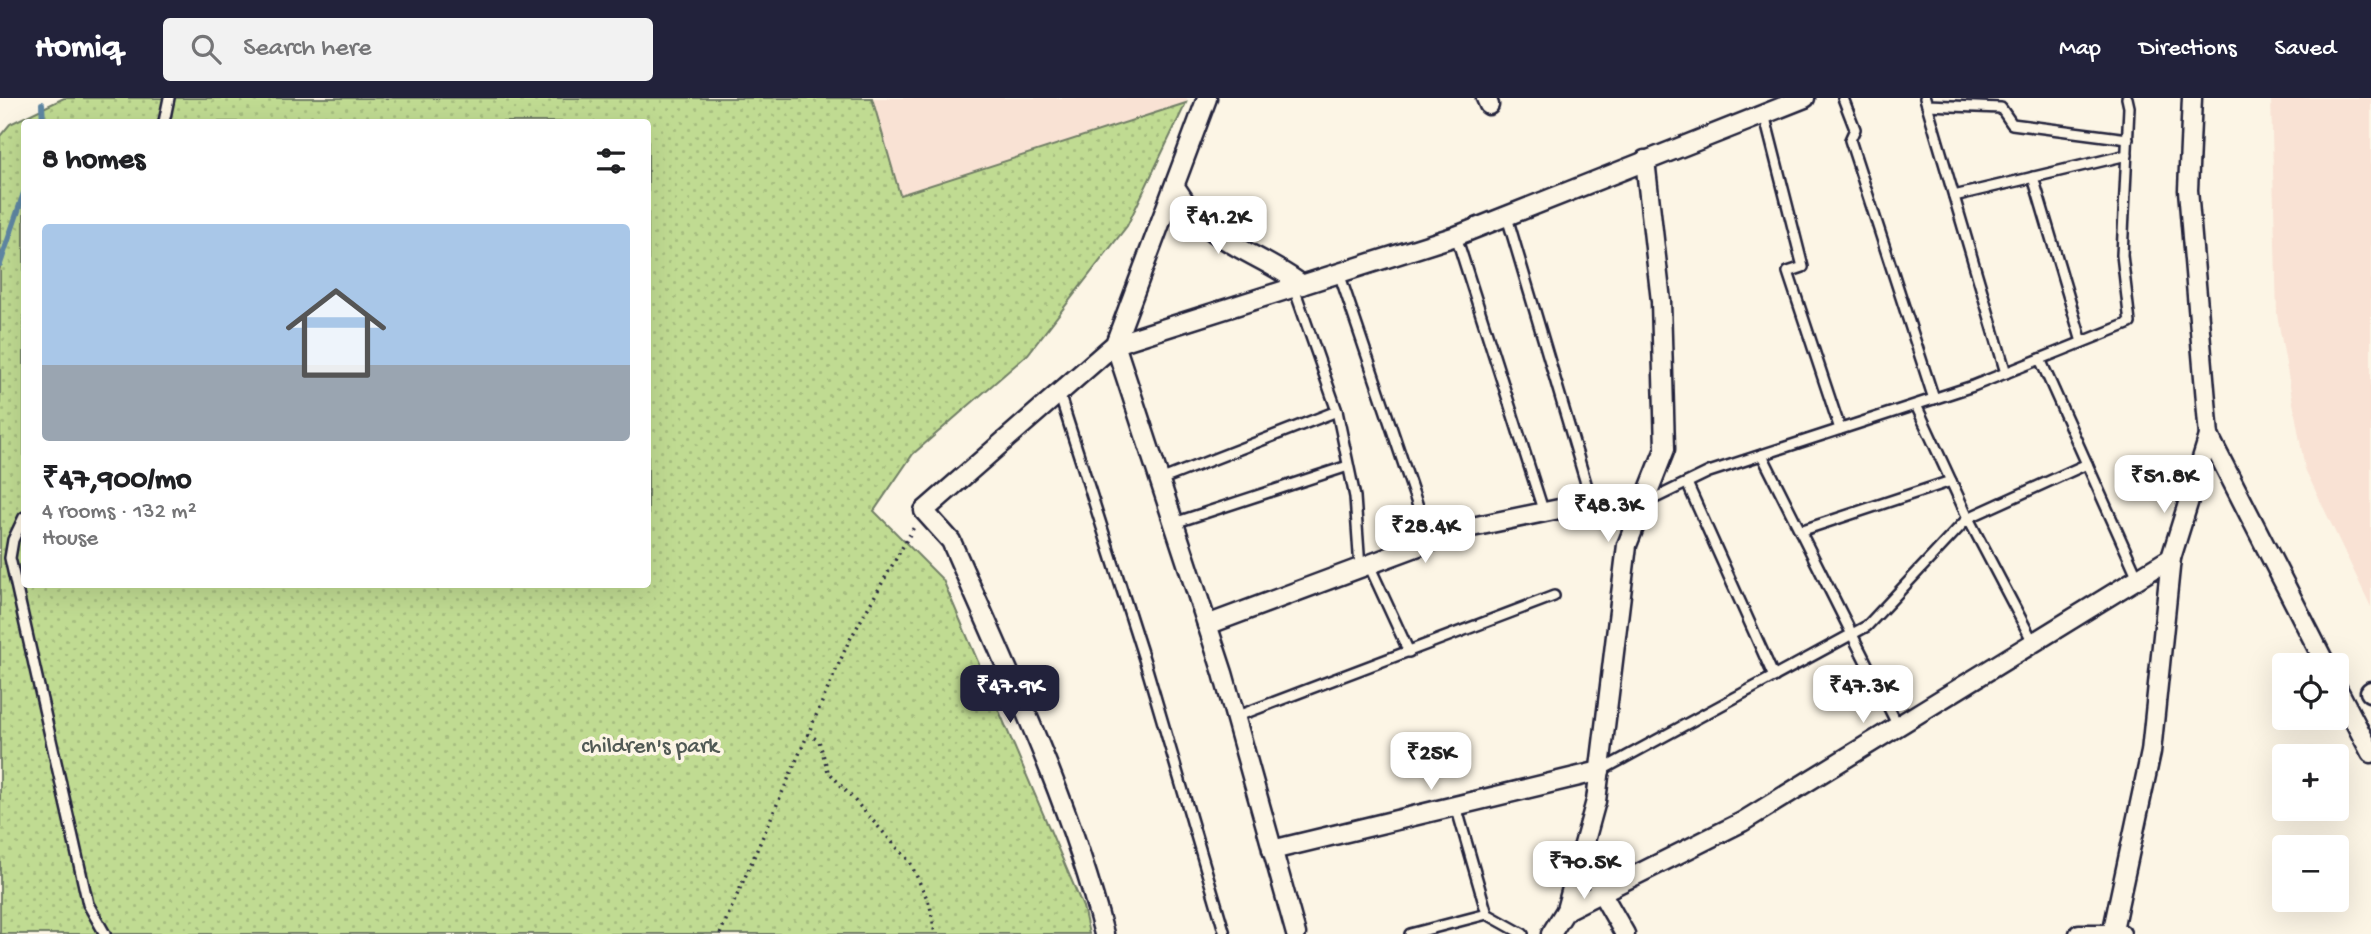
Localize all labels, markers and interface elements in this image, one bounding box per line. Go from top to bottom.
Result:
search box [163,18,653,81]
text: Homiq [35,30,121,68]
icon: search [187,30,225,68]
text: Search here [243,34,371,65]
text: Map [2059,35,2101,64]
text: Directions [2139,35,2237,64]
text: Saved [2275,35,2336,64]
icon: filters [592,142,630,180]
text: 8 homes [42,144,145,179]
pin: ₹41.2K [1161,197,1275,256]
text: ₹41.2K [1186,205,1250,232]
icon: home [273,270,399,396]
pin: ₹51.8K [2107,456,2221,515]
text: ₹47,900/mo [42,464,192,499]
text: ₹51.8K [2130,464,2198,491]
pin: ₹48.3K [1551,484,1665,544]
text: ₹48.3K [1574,493,1642,520]
text: 4 rooms · 132 m² [42,499,197,526]
pin: ₹28.4K [1368,505,1482,565]
text: ₹28.4K [1391,514,1459,541]
text: House [42,526,98,553]
map controls [2272,653,2349,912]
button: locate [2272,653,2349,730]
pin: ₹47.9K [953,666,1067,725]
pin: ₹47.3K [1806,666,1920,725]
text: ₹47.9K [976,674,1044,701]
text: ₹47.3K [1829,674,1897,701]
pin: ₹25K [1390,732,1472,792]
park label: children's park [582,734,721,761]
text: ₹25K [1406,741,1456,768]
button: + [2272,744,2349,821]
button: − [2272,835,2349,912]
pin: ₹70.5K [1527,842,1641,901]
text: ₹70.5K [1549,850,1619,877]

